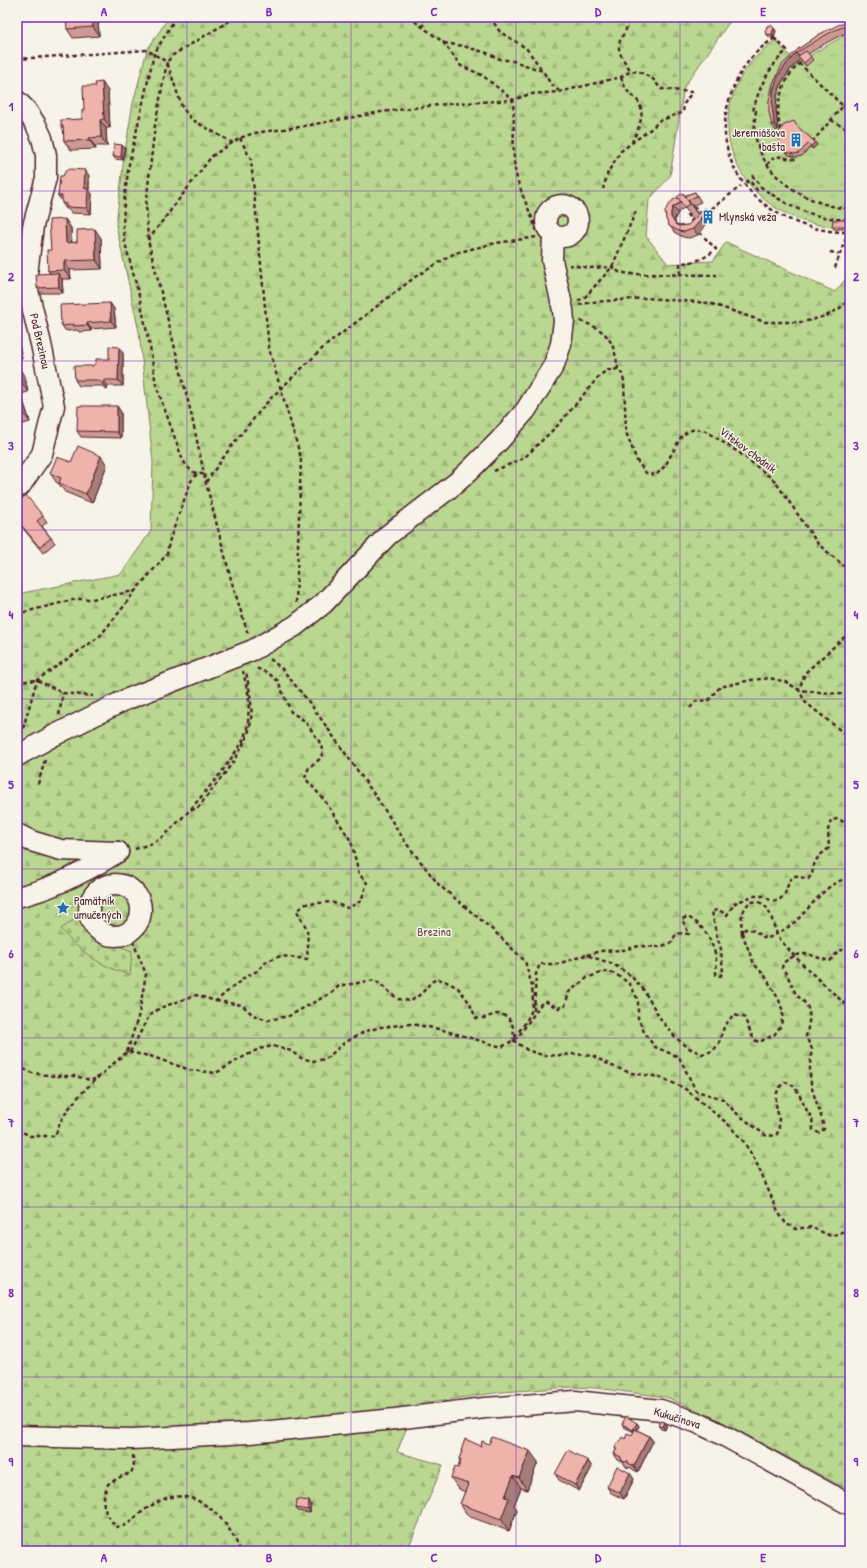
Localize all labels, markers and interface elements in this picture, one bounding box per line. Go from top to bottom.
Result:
text: A [101,2,108,20]
text: B [266,2,273,20]
text: C [430,2,438,20]
text: D [595,2,602,20]
text: E [760,2,766,20]
text: 1 [9,97,14,115]
text: 1 [854,97,859,115]
place label: Jeremiášova bašta [732,124,785,155]
building icon: Jeremiášova bašta [788,132,804,148]
place label: Mlynská veža [719,208,777,225]
building icon: Mlynská veža [700,209,716,225]
text: 2 [8,267,15,285]
text: 2 [853,267,860,285]
street label: Pod Brezinou [26,311,55,370]
street label: Vitekov chodník [716,422,781,477]
text: 3 [8,436,14,454]
text: 3 [853,436,859,454]
text: 4 [9,605,14,623]
text: 4 [854,605,859,623]
text: 5 [8,775,14,793]
text: 5 [853,775,859,793]
place label: Pamätník umučených [74,892,121,923]
place icon: Pamätník umučených [55,900,71,916]
park label: Brezina [417,923,451,940]
text: 6 [8,944,14,962]
text: 6 [853,944,859,962]
text: 7 [7,1113,15,1131]
text: 7 [852,1113,860,1131]
text: 8 [8,1283,14,1301]
text: 8 [853,1283,859,1301]
street label: Kukučínova [652,1402,703,1433]
text: 9 [9,1452,14,1470]
text: 9 [854,1452,859,1470]
text: A [101,1548,108,1566]
text: B [266,1548,273,1566]
text: C [430,1548,438,1566]
text: D [595,1548,602,1566]
text: E [760,1548,766,1566]

